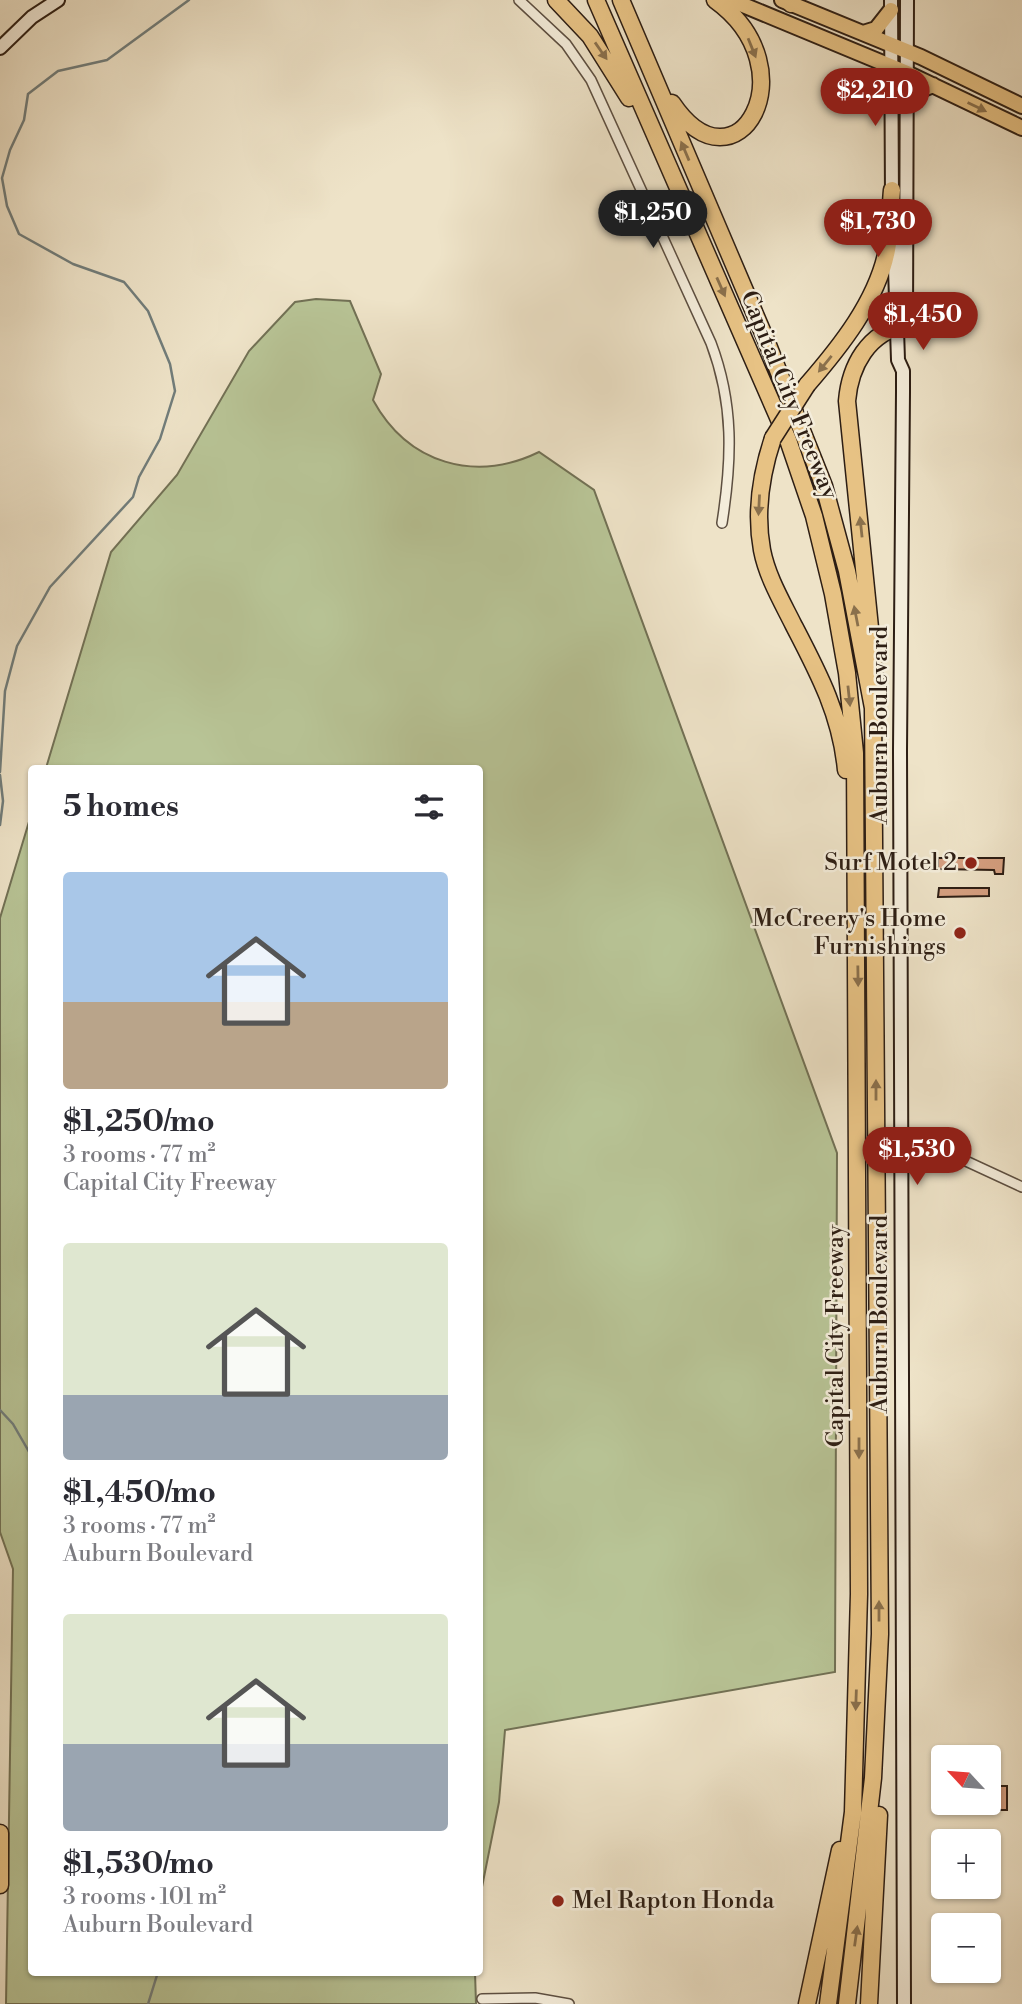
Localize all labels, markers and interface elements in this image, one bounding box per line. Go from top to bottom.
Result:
one-way arrow [747,37,758,58]
one-way arrow [594,42,608,60]
pin: $2,210 [818,68,932,128]
text: $2,210 [837,77,913,105]
one-way arrow [967,101,987,112]
one-way arrow [680,140,691,161]
pin: $1,250 [596,190,710,250]
text: $1,250 [614,199,692,227]
pin: $1,730 [821,200,935,259]
text: $1,730 [840,208,916,236]
one-way arrow [715,277,727,297]
street label: Capital City Freeway [733,286,845,504]
pin: $1,450 [866,292,980,352]
text: $1,450 [884,301,962,329]
one-way arrow [818,355,833,372]
one-way arrow [754,494,765,516]
one-way arrow [856,515,867,537]
one-way arrow [850,605,861,627]
street label: Auburn Boulevard [865,625,895,825]
one-way arrow [844,685,855,707]
text: 5 homes [63,788,179,826]
icon: filters [410,788,448,826]
place label: Surf Motel 2 [824,848,957,878]
marker: Surf Motel 2 [963,855,979,871]
place label: McCreery's Home Furnishings [752,904,946,962]
icon: home [193,918,319,1044]
marker: McCreery's Home Furnishings [952,925,968,941]
one-way arrow [852,965,863,987]
one-way arrow [870,1079,882,1101]
text: $1,250/mo [63,1103,215,1141]
pin: $1,530 [860,1128,974,1187]
text: $1,530 [879,1136,955,1164]
text: 3 rooms · 77 m² [63,1141,216,1169]
text: Capital City Freeway [63,1169,276,1197]
street label: Auburn Boulevard [865,1214,895,1414]
street label: Capital City Freeway [821,1224,851,1447]
icon: home [193,1289,319,1415]
one-way arrow [853,1438,865,1460]
text: $1,450/mo [63,1474,216,1512]
text: 3 rooms · 77 m² [63,1512,216,1540]
text: Auburn Boulevard [63,1540,253,1568]
one-way arrow [874,1600,885,1622]
icon: home [193,1660,319,1786]
one-way arrow [850,1689,862,1711]
north arrow [931,1745,1001,1815]
map controls [931,1745,1001,1983]
button: + [931,1829,1001,1899]
text: $1,530/mo [63,1845,214,1883]
text: 3 rooms · 101 m² [63,1883,226,1911]
place label: Mel Rapton Honda [572,1886,775,1916]
marker: Mel Rapton Honda [550,1893,566,1909]
text: Auburn Boulevard [63,1911,253,1939]
button: − [931,1913,1001,1983]
one-way arrow [850,1925,861,1947]

